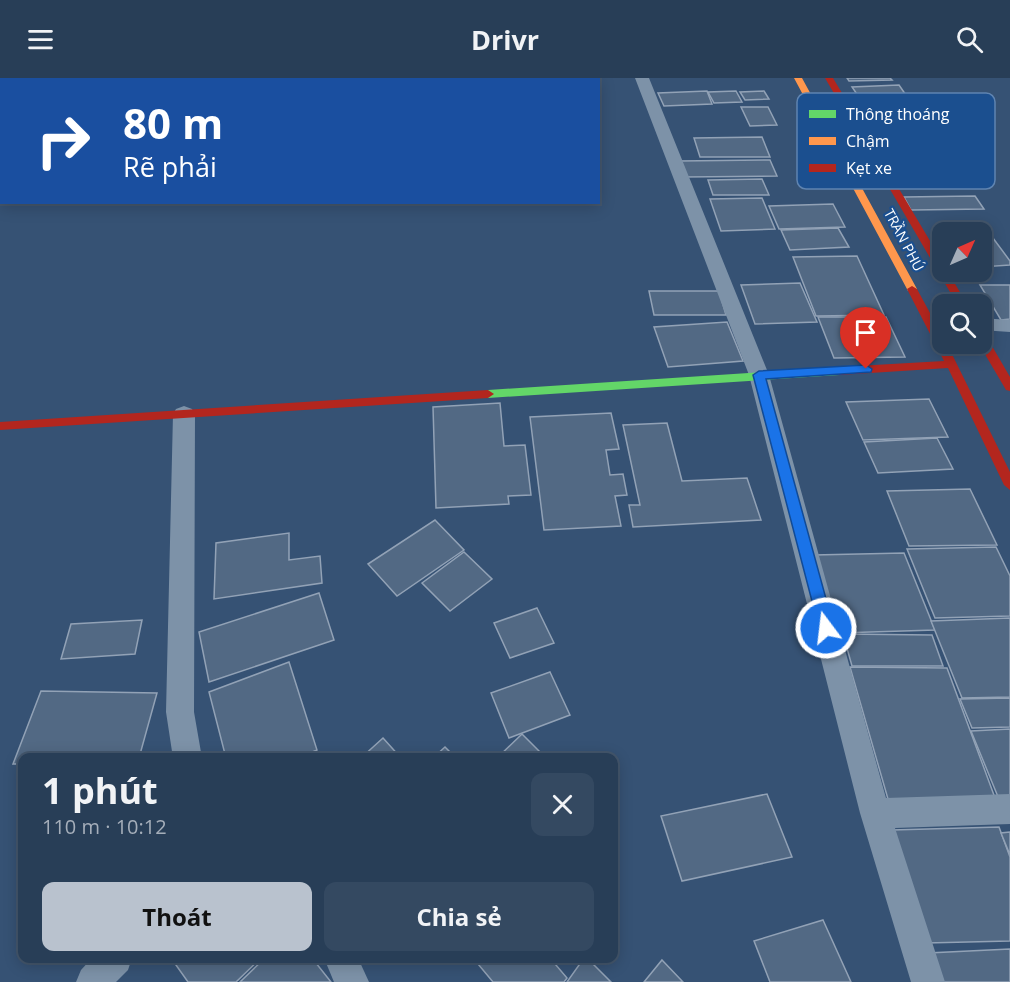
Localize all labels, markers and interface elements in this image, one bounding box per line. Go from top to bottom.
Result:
text: Drivr [471,21,539,58]
icon: menu [24,23,57,56]
icon: search [953,23,986,56]
legend [797,93,995,189]
text: 80 m [123,94,223,151]
icon: right [24,102,102,180]
text: Thông thoáng [846,103,950,125]
text: Chậm [846,130,890,152]
text: Rẽ phải [123,148,217,185]
text: Kẹt xe [846,157,892,179]
street label: TRẦN PHÚ [880,205,929,274]
north arrow [932,222,992,282]
map controls [932,222,992,354]
button: search [932,294,992,354]
pin [840,307,891,369]
icon: arrive [849,316,882,349]
position arrow [794,596,858,660]
text: 1 phút [42,766,158,815]
button: close [531,773,594,836]
text: 110 m · 10:12 [42,813,167,840]
button: Thoát [42,882,312,951]
button: Chia sẻ [324,882,594,951]

